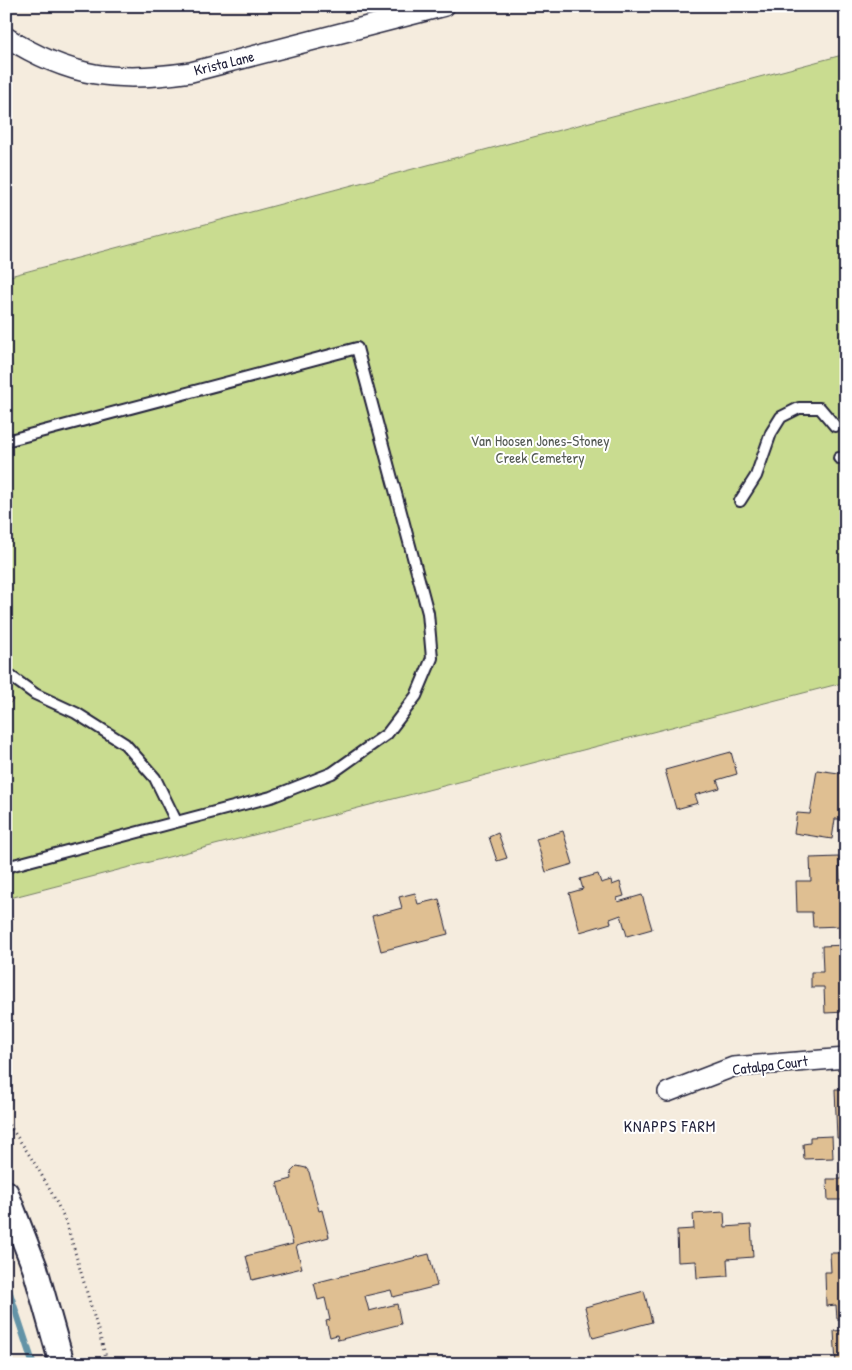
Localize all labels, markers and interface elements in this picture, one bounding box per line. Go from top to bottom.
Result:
street label: Krista Lane [192,45,256,81]
park label: Van Hoosen Jones-Stoney Creek Cemetery [471,430,610,468]
street label: Catalpa Court [731,1050,810,1080]
district label: KNAPPS FARM [624,1115,716,1137]

